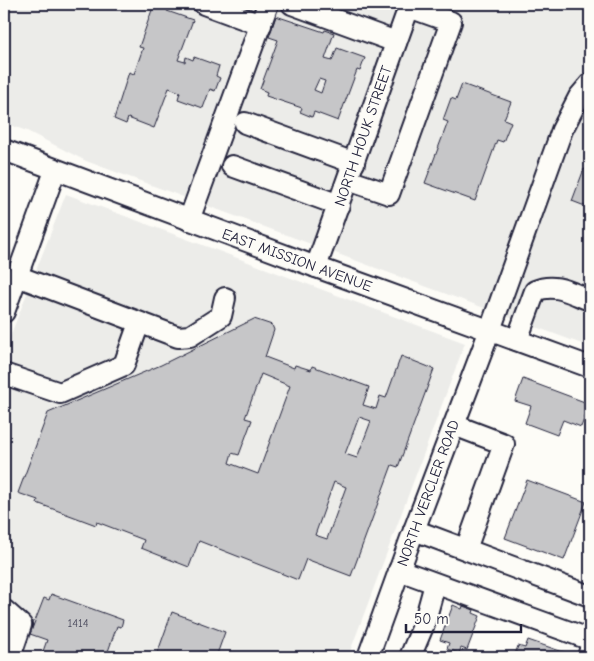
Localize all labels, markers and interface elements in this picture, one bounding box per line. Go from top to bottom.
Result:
street label: NORTH HOUK STREET [330,63,396,209]
street label: EAST MISSION AVENUE [220,224,374,296]
street label: NORTH VERCLER ROAD [393,417,463,569]
scale bar [406,601,522,633]
text: 50 m [414,610,449,628]
house number: 1414 [67,616,89,630]

